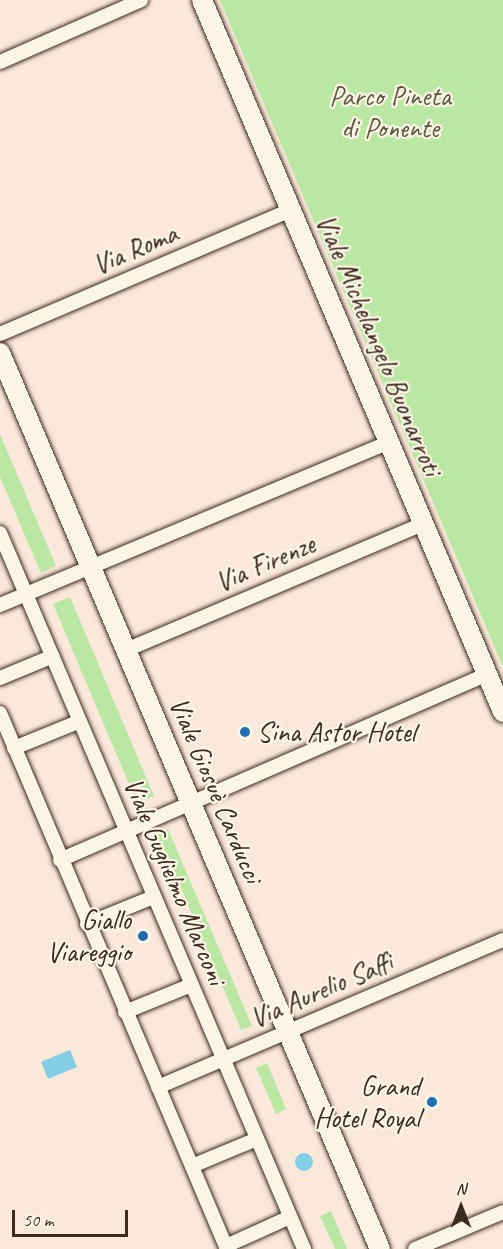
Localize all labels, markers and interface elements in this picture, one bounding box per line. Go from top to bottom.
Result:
park label: Parco Pineta di Ponente [329,79,451,145]
street label: Viale Michelangelo Buonarroti [309,209,449,481]
street label: Via Roma [88,216,182,282]
street label: Via Firenze [210,527,320,599]
street label: Viale Giosuè Carducci [162,692,270,888]
place label: Sina Astor Hotel [257,715,415,749]
marker: Sina Astor Hotel [238,725,252,739]
street label: Viale Guglielmo Marconi [116,773,234,989]
place label: Giallo Viareggio [47,903,131,969]
marker: Giallo Viareggio [136,929,150,943]
street label: Via Aurelio Saffi [245,945,397,1035]
place label: Grand Hotel Royal [315,1069,420,1135]
marker: Grand Hotel Royal [425,1095,439,1109]
north arrow [431,1177,491,1237]
text: N [456,1179,466,1199]
scale bar [15,1198,130,1236]
text: 50 m [23,1209,54,1231]

